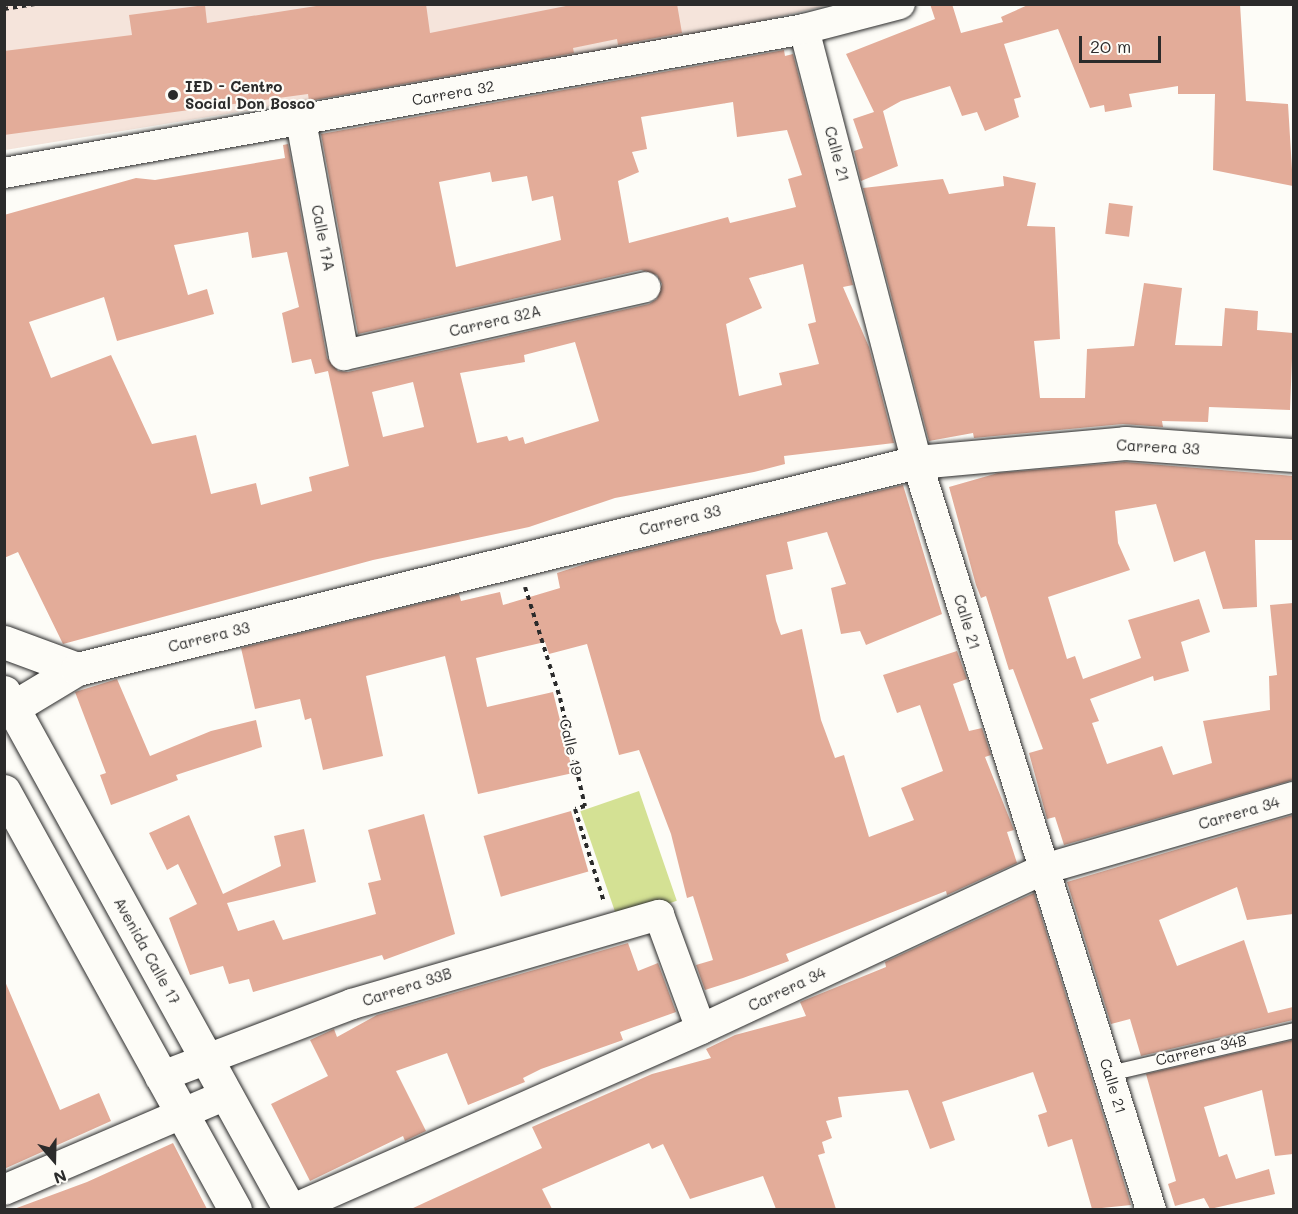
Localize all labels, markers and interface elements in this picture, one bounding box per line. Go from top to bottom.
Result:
scale bar [1082,24,1164,62]
text: 20 m [1090,34,1131,58]
place label: IED - Centro Social Don Bosco [185,77,315,112]
street label: Carrera 32 [410,77,496,109]
marker: IED - Centro Social Don Bosco [166,88,180,102]
street label: Calle 21 [821,124,853,184]
street label: Calle 17A [308,203,338,273]
street label: Carrera 32A [447,302,543,340]
street label: Carrera 33 [1116,436,1200,458]
street label: Carrera 33 [637,501,723,539]
street label: Calle 21 [950,592,984,652]
street label: Carrera 33 [166,618,252,656]
street label: Calle 19 [556,717,586,777]
street label: Carrera 34 [1196,793,1282,833]
street label: Avenida Calle 17 [110,894,184,1008]
street label: Carrera 34 [745,963,829,1015]
street label: Carrera 33B [360,964,454,1010]
street label: Carrera 34B [1154,1031,1248,1069]
street label: Calle 21 [1096,1056,1130,1116]
north arrow [24,1130,84,1190]
text: N [51,1165,70,1189]

